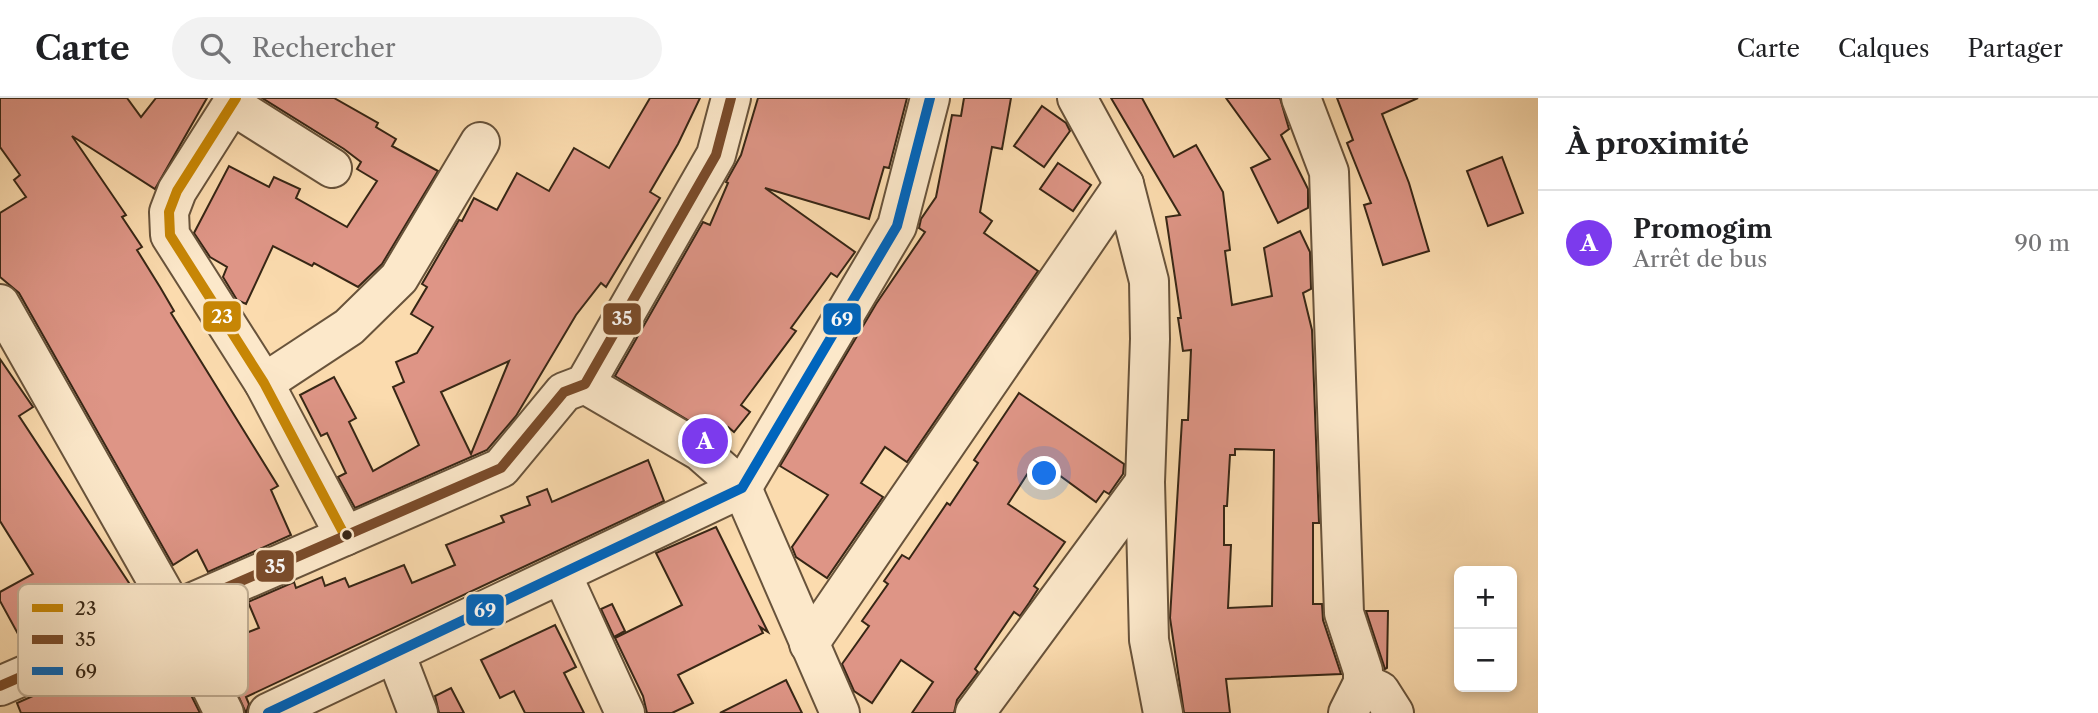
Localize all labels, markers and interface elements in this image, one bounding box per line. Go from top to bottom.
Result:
search box [172,17,662,80]
text: Carte [35,28,130,69]
icon: search [196,29,234,67]
text: Rechercher [252,32,396,64]
text: Carte [1737,34,1800,63]
text: Calques [1838,34,1929,63]
text: Partager [1967,34,2063,63]
text: À proximité [1566,125,1749,162]
text: Promogim [1633,213,1773,245]
text: A [1580,229,1598,257]
text: 90 m [2014,229,2070,257]
text: Arrêt de bus [1633,245,1767,273]
line badge: 23 [202,300,242,333]
line badge: 35 [602,302,642,336]
line badge: 69 [822,302,862,336]
text: 23 [211,305,233,328]
text: 35 [611,307,633,330]
text: 69 [831,308,853,331]
pin: A [682,415,728,467]
your location [1027,456,1061,490]
unlabelled marker [340,528,354,542]
line badge: 35 [255,549,295,583]
text: 35 [264,555,286,578]
map controls [1454,566,1517,692]
button: + [1454,566,1517,629]
legend [18,584,248,696]
line badge: 69 [465,593,505,627]
text: 23 [75,597,96,620]
text: 69 [474,599,496,622]
text: 35 [75,628,96,651]
button: − [1454,629,1517,692]
text: 69 [75,660,97,683]

